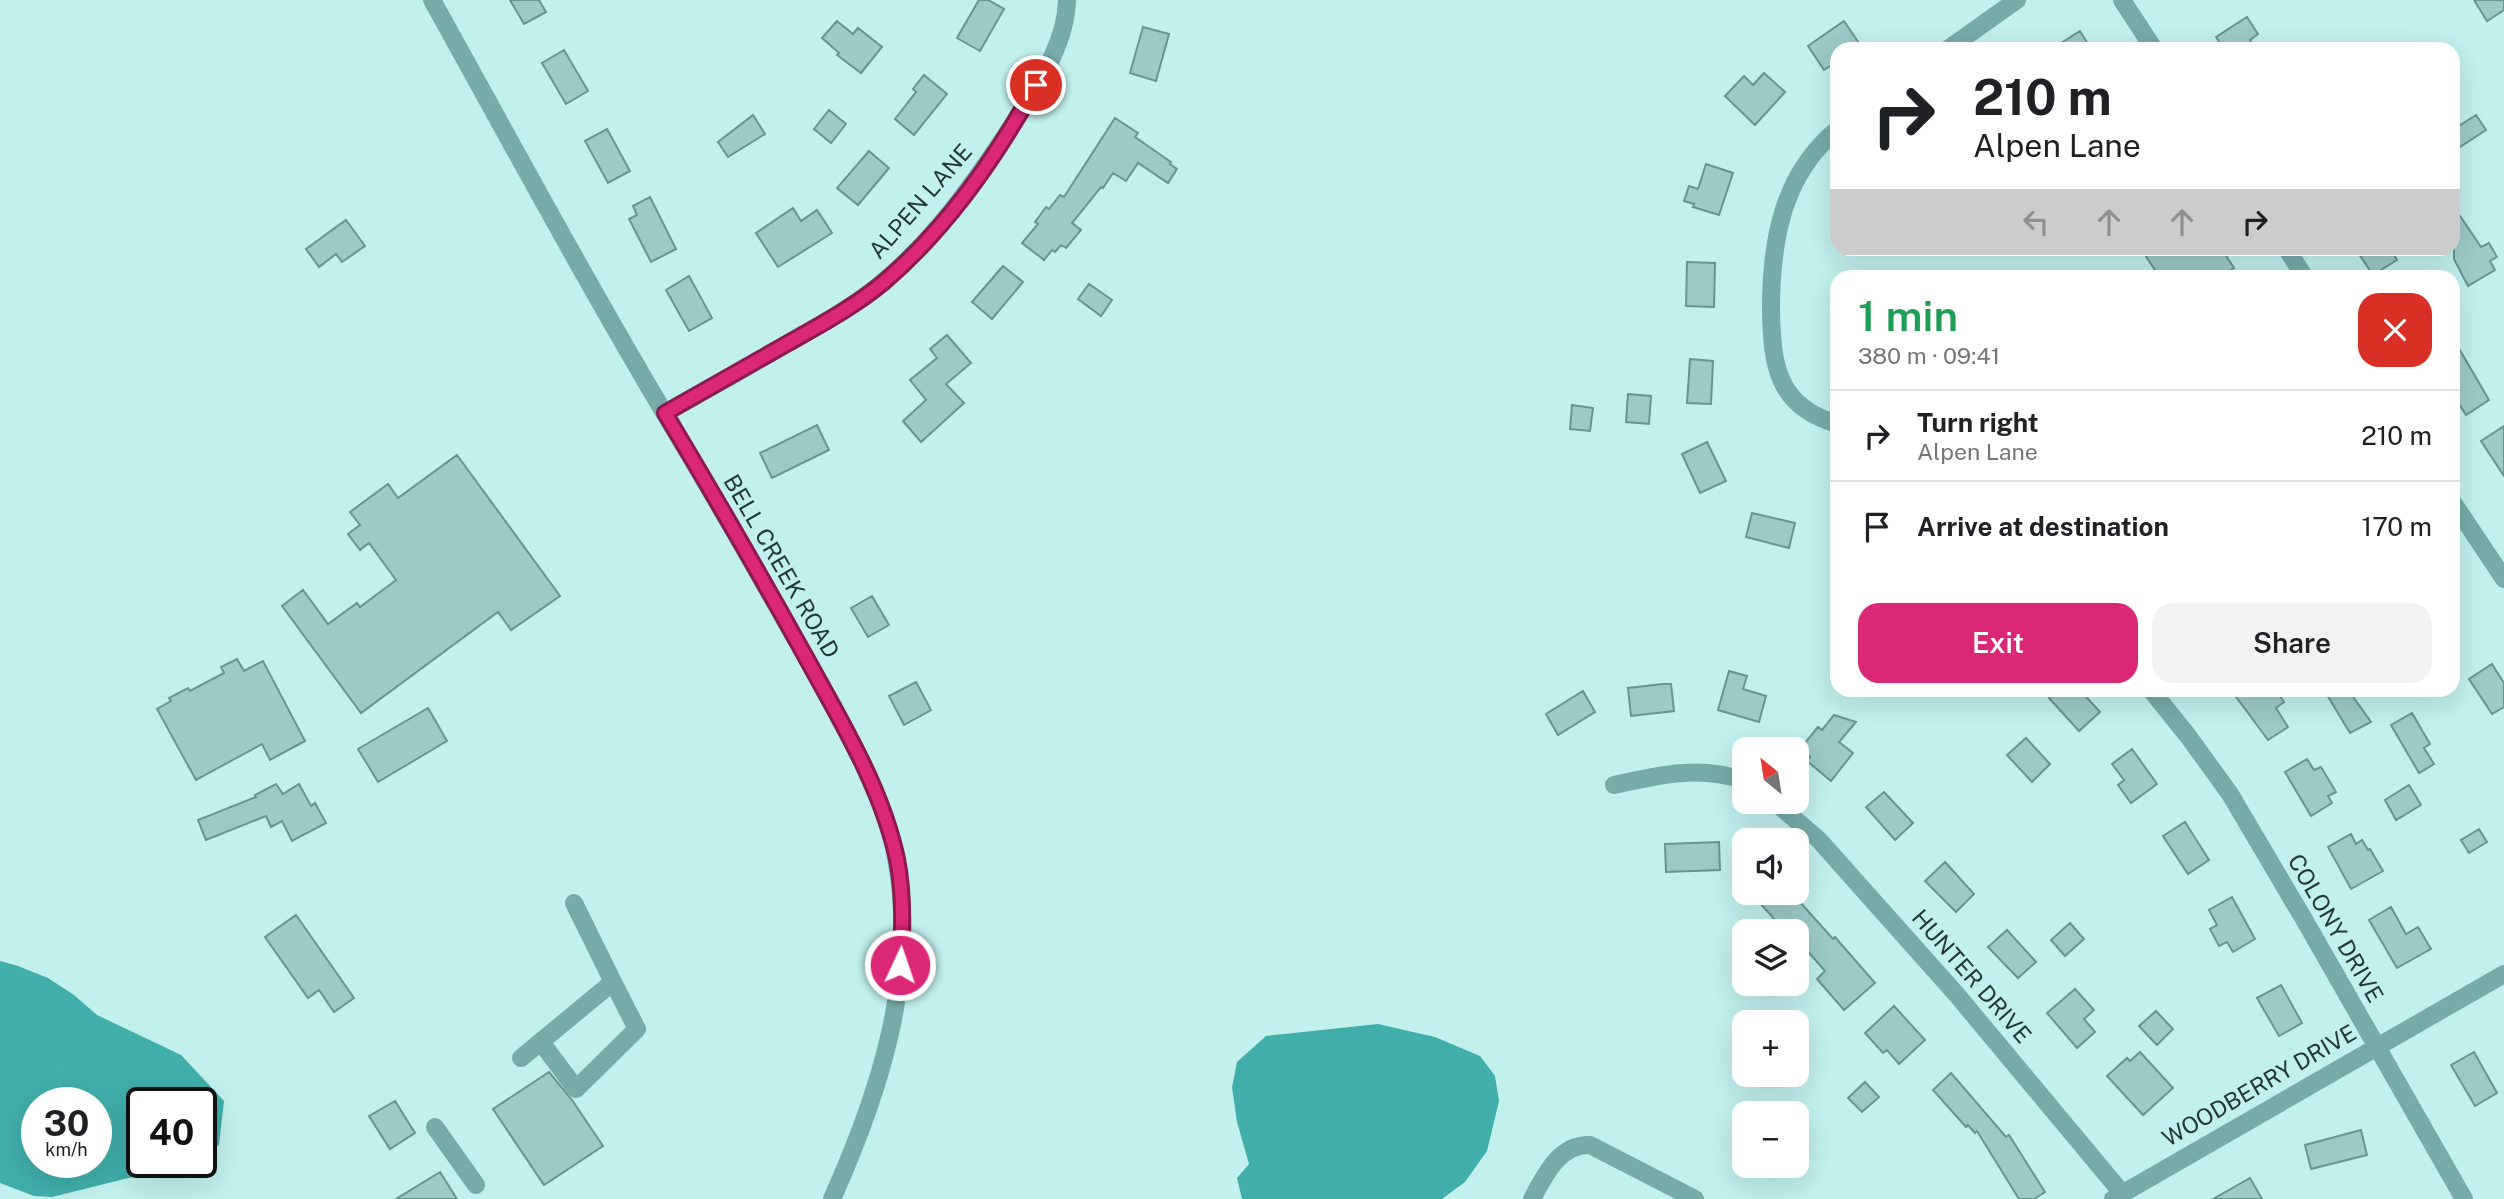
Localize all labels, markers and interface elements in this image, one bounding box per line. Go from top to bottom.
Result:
pin [1006,55,1066,115]
icon: arrive [1017,66,1055,104]
text: 210 m [1973,68,2112,126]
icon: right [1858,70,1949,161]
text: Alpen Lane [1973,127,2141,164]
street label: ALPEN LANE [863,138,977,264]
icon: left [2017,203,2055,241]
icon: ahead [2090,203,2128,241]
icon: ahead [2163,203,2201,241]
icon: right [2236,203,2274,241]
text: 1 min [1858,291,1958,340]
button: close [2358,293,2432,367]
text: 380 m · 09:41 [1858,342,2000,369]
text: Turn right [1917,407,2039,438]
icon: right [1858,417,1896,455]
text: 210 m [2361,420,2432,451]
text: Alpen Lane [1917,438,2038,465]
street label: BELL CREEK ROAD [718,469,846,663]
icon: arrive [1858,508,1896,546]
text: Arrive at destination [1917,511,2169,542]
text: 170 m [2362,511,2432,542]
button: Exit [1858,603,2138,683]
button: Share [2152,603,2432,683]
north arrow [1732,737,1810,814]
map controls [1732,737,1809,1178]
button: sound [1732,828,1809,905]
street label: COLONY DRIVE [2283,849,2389,1007]
street label: HUNTER DRIVE [1907,904,2037,1048]
button: layers [1732,919,1809,996]
position arrow [863,928,937,1002]
button: + [1732,1010,1809,1087]
street label: WOODBERRY DRIVE [2157,1019,2361,1151]
speed limit sign: 40 [126,1087,217,1178]
button: − [1732,1101,1809,1178]
text: 30 [44,1103,89,1144]
text: km/h [45,1139,88,1160]

